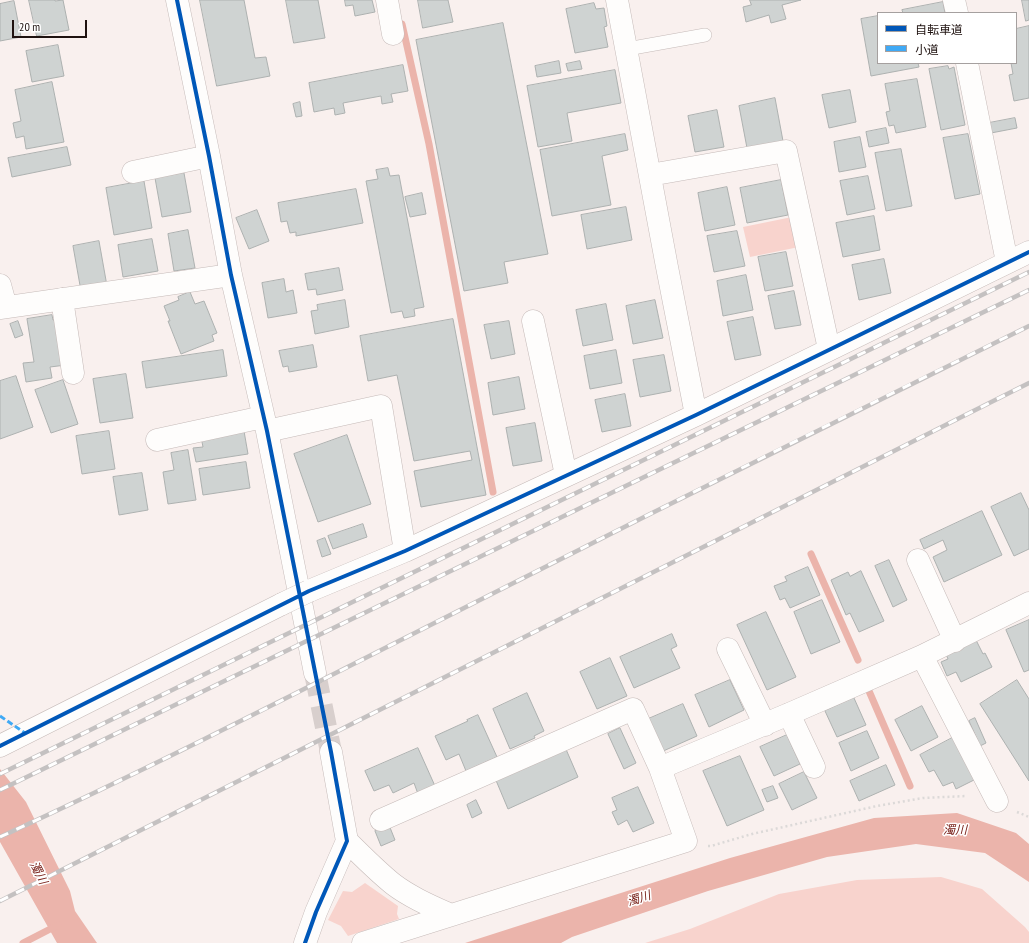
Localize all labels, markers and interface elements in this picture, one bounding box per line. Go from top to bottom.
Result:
scale bar [14,12,89,38]
legend [877,12,1017,64]
text: 20 m [19,19,40,34]
text: 自転車道 [915,22,963,37]
text: 小道 [915,42,939,57]
water label: 濁川 [943,824,967,838]
water label: 濁川 [26,859,50,887]
water label: 濁川 [625,888,653,910]

